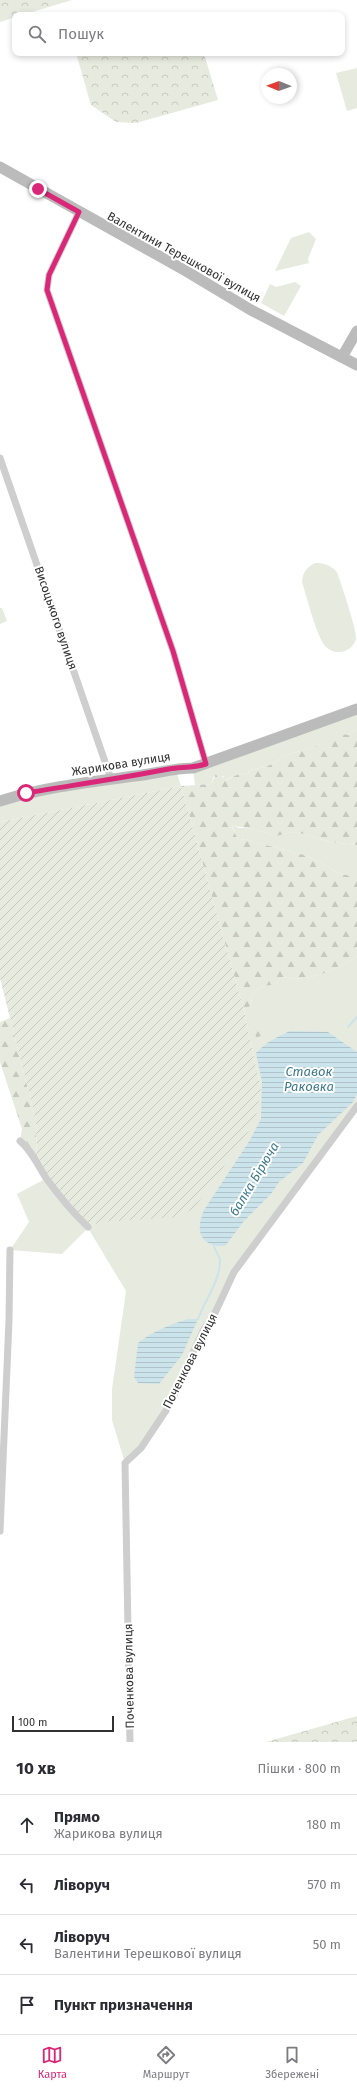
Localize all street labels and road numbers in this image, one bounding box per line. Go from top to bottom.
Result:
street label: Валентини Терешкової вулиця [105,209,263,305]
street label: Висоцького вулиця [32,564,80,672]
street label: Жарикова вулиця [70,749,172,779]
street label: Поченкова вулиця [160,1311,220,1411]
street label: Поченкова вулиця [121,1623,137,1729]

